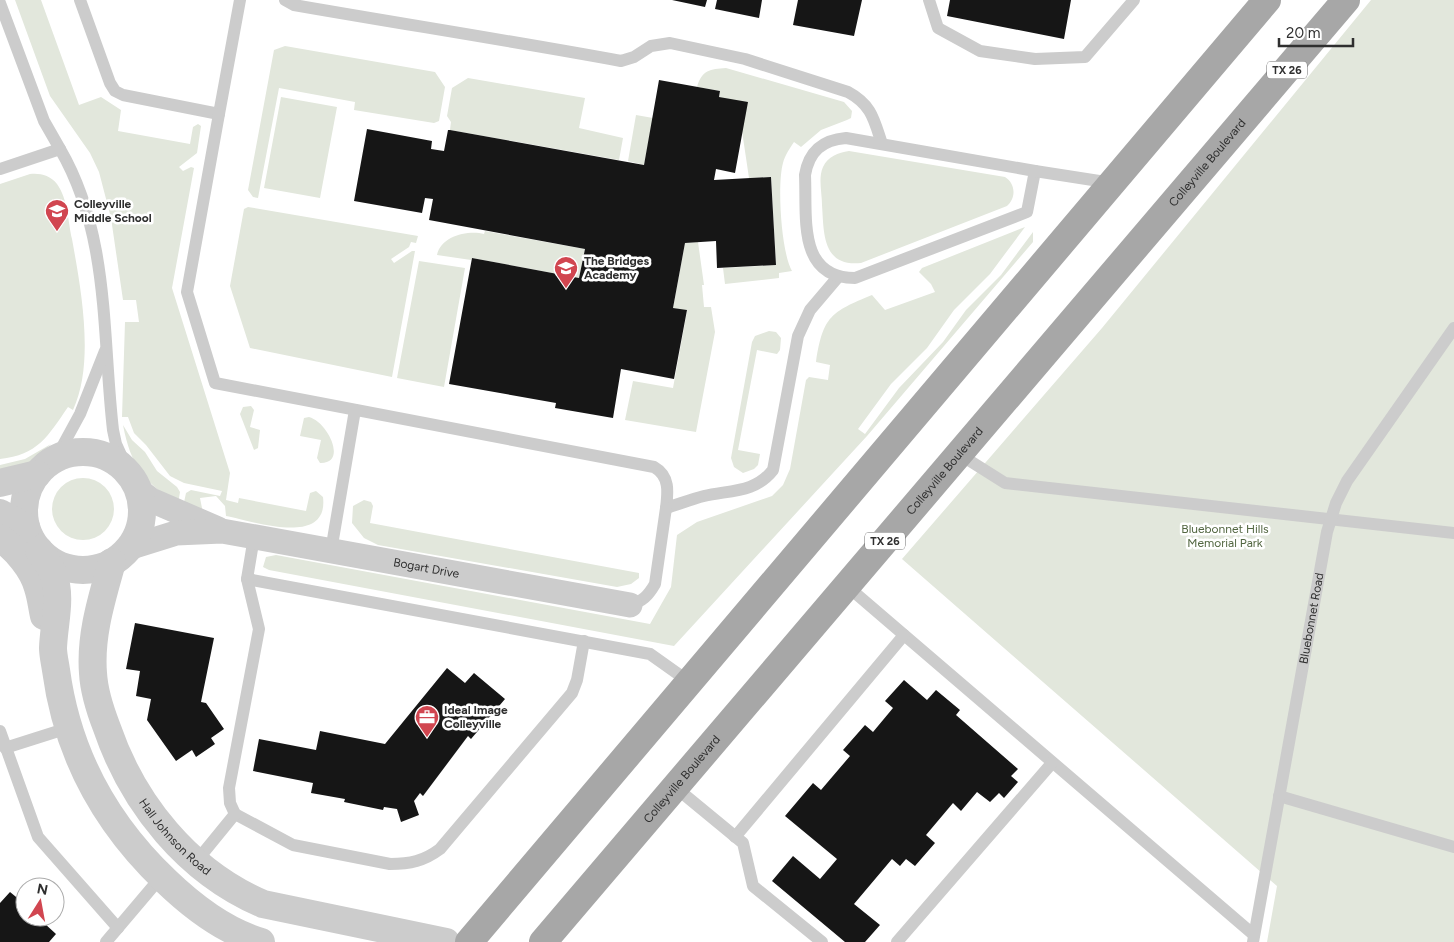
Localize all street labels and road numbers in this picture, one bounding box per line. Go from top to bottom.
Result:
road number: TX 26 [1267,62,1307,78]
street label: Colleyville Boulevard [1166,116,1249,209]
street label: Colleyville Boulevard [903,424,986,518]
road number: TX 26 [865,532,905,550]
street label: Bogart Drive [392,555,461,581]
street label: Bluebonnet Road [1296,572,1327,665]
street label: Colleyville Boulevard [641,732,723,826]
street label: Hall Johnson Road [136,796,214,878]

